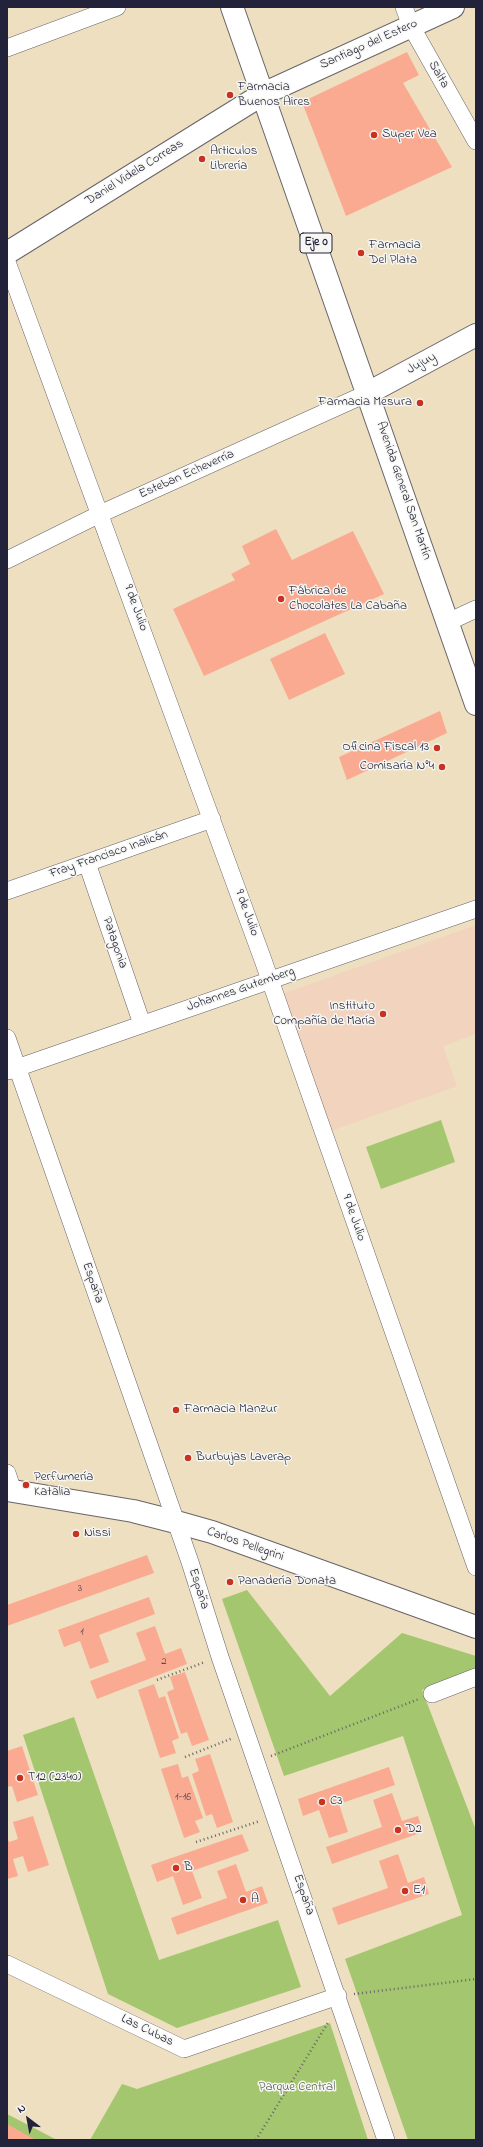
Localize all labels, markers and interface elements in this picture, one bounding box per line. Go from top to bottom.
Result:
street label: Santiago del Estero [318,16,420,74]
street label: Salta [424,59,452,91]
place label: Farmacia Buenos Aires [238,80,310,111]
marker: Farmacia Buenos Aires [225,90,235,100]
place label: Super Vea [382,127,437,143]
marker: Super Vea [369,130,379,140]
street label: Daniel Videla Correas [83,137,187,209]
place label: Articulos Librería [210,144,257,175]
marker: Articulos Librería [197,154,207,164]
road number: Eje 0 [300,233,332,253]
place label: Farmacia Del Plata [369,238,421,269]
marker: Farmacia Del Plata [356,248,366,258]
street label: Jujuy [405,350,439,378]
place label: Farmacia Mesura [318,395,412,411]
marker: Farmacia Mesura [415,398,425,408]
street label: Avenida General San Martín [372,420,434,562]
street label: Esteban Echeverría [137,447,237,503]
street label: 9 de Julio [119,583,151,633]
place label: Fábrica de Chocolates La Cabaña [289,584,407,615]
marker: Fábrica de Chocolates La Cabaña [276,594,286,604]
place label: Oficina Fiscal 13 [342,740,429,756]
marker: Oficina Fiscal 13 [432,743,442,753]
place label: Comisaría N°4 [360,759,434,775]
marker: Comisaría N°4 [437,762,447,772]
street label: Fray Francisco Inalicán [48,827,170,883]
street label: 9 de Julio [230,888,262,938]
street label: Patagonia [98,915,130,971]
street label: Johannes Gutemberg [185,964,297,1016]
place label: Instituto Compañía de María [273,999,375,1030]
marker: Instituto Compañía de María [378,1009,388,1019]
street label: 9 de Julio [338,1192,368,1244]
street label: España [78,1261,106,1305]
place label: Farmacia Manzur [184,1402,277,1418]
marker: Farmacia Manzur [171,1405,181,1415]
place label: Burbujas Laverap [196,1450,291,1466]
marker: Burbujas Laverap [183,1453,193,1463]
place label: Perfumería Katalia [34,1470,93,1501]
marker: Perfumería Katalia [21,1480,31,1490]
street label: Carlos Pellegrini [204,1524,286,1566]
place label: Nissi [84,1526,111,1542]
marker: Nissi [71,1529,81,1539]
street label: España [184,1567,212,1611]
place label: Panadería Donata [238,1574,336,1590]
marker: Panadería Donata [225,1577,235,1587]
house number: 3 [78,1582,82,1596]
house number: 1 [80,1626,84,1640]
house number: 2 [161,1655,167,1669]
place label: T12 (2340) [28,1770,81,1786]
marker: T12 (2340) [15,1773,25,1783]
house number: 1-16 [175,1791,191,1805]
place label: C3 [330,1794,343,1810]
marker: C3 [317,1797,327,1807]
place label: D2 [406,1822,422,1838]
marker: D2 [393,1825,403,1835]
place label: B [184,1860,193,1876]
marker: B [171,1863,181,1873]
street label: España [289,1873,317,1917]
place label: E1 [413,1883,425,1899]
marker: E1 [400,1886,410,1896]
place label: A [251,1892,259,1908]
marker: A [238,1895,248,1905]
street label: Las Cubas [118,2012,176,2050]
park label: Parque Central [259,2080,335,2096]
north arrow [8,2099,48,2139]
text: N [14,2100,29,2118]

